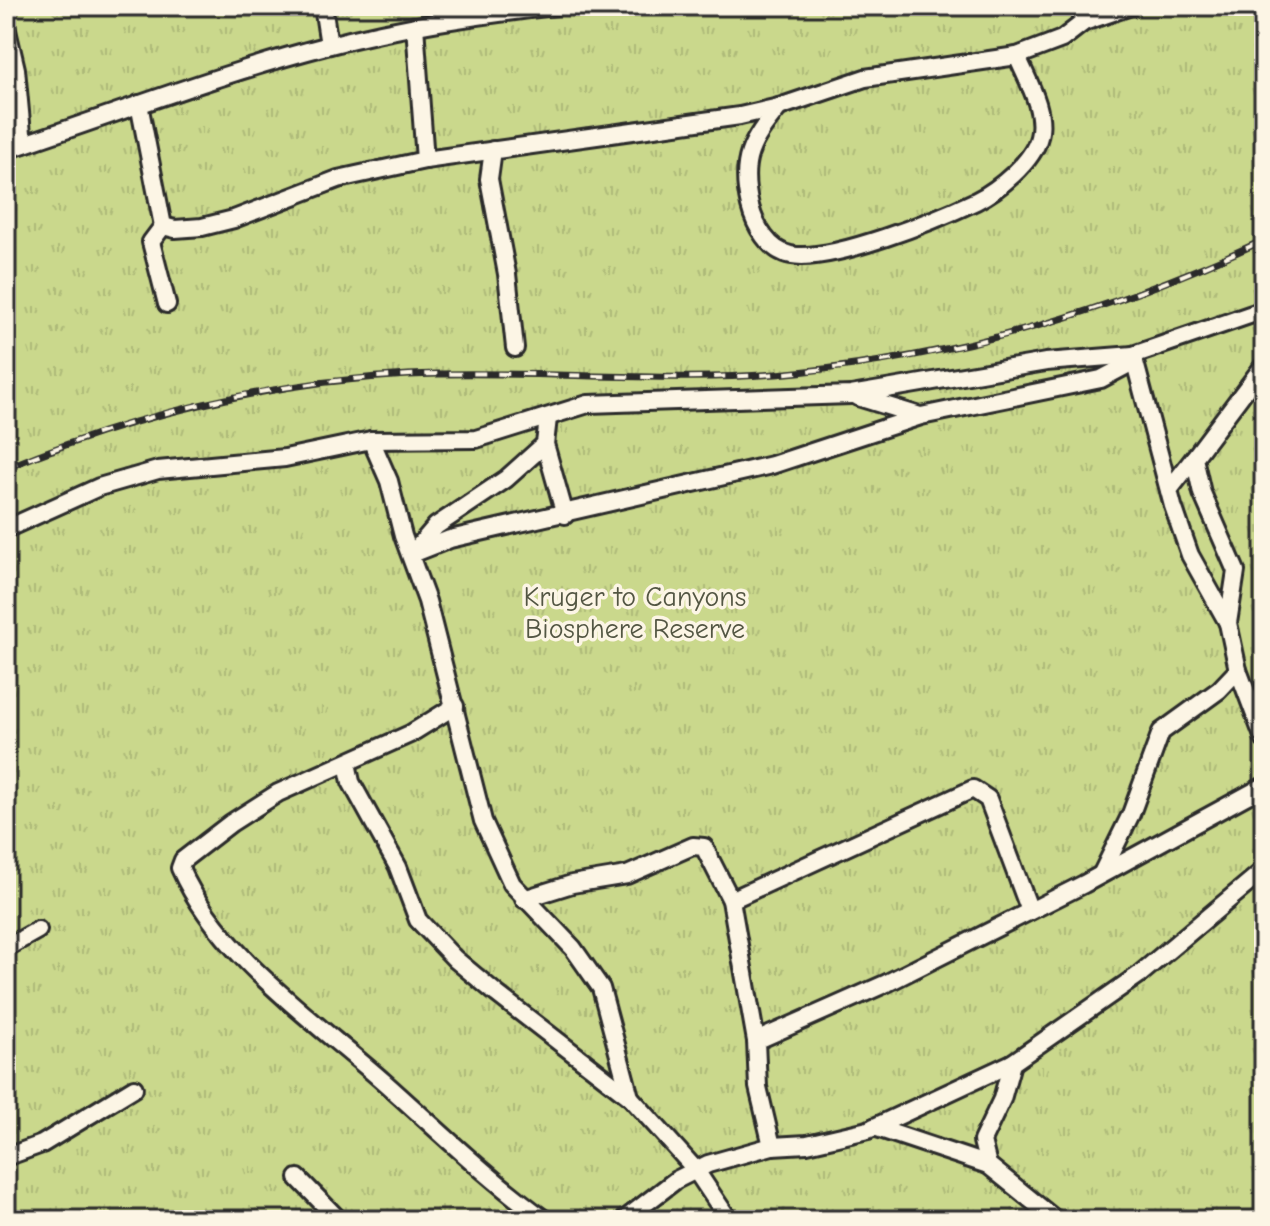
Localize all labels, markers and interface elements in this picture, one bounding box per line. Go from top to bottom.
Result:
park label: Kruger to Canyons Biosphere Reserve [524,581,746,645]

